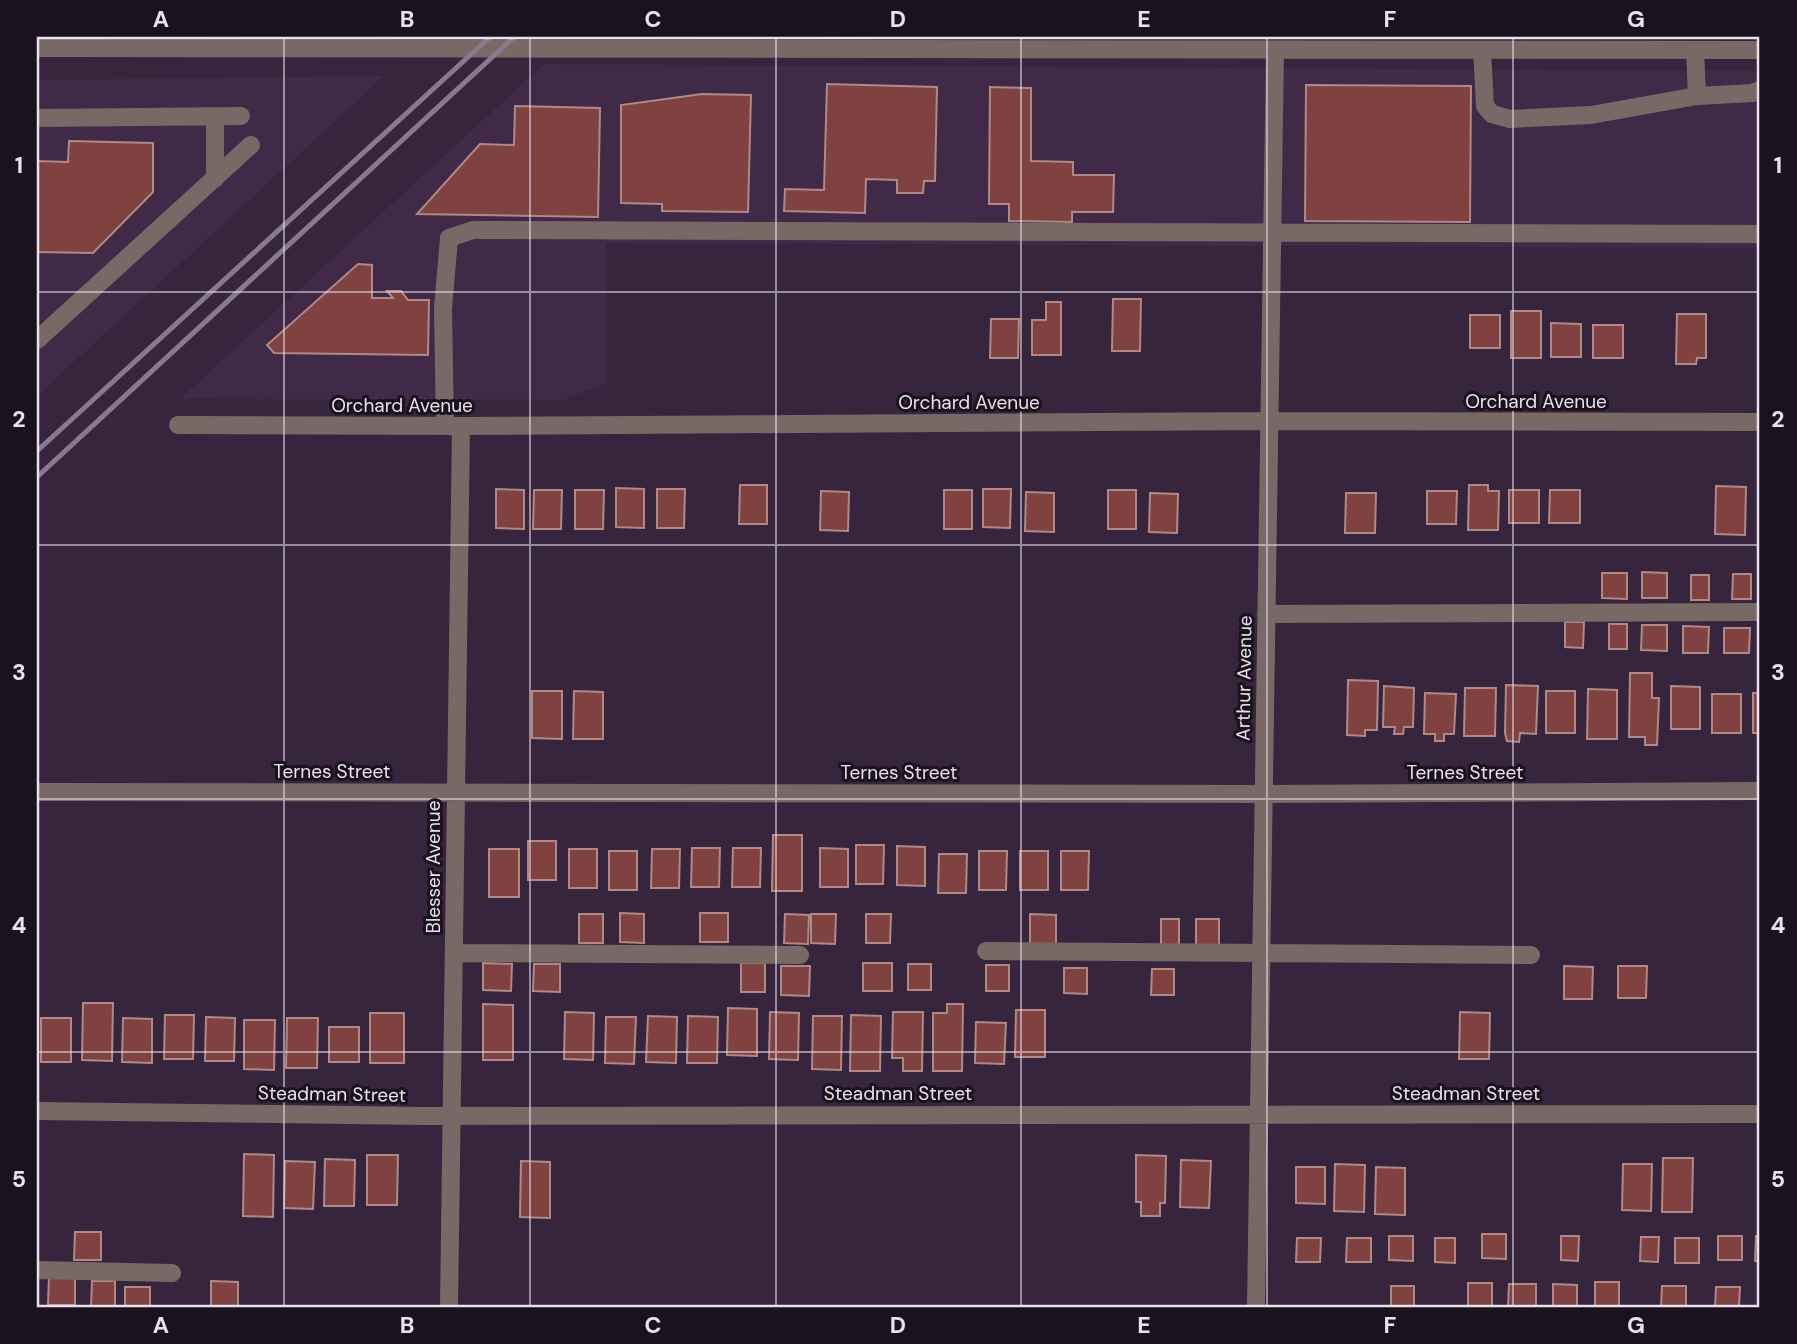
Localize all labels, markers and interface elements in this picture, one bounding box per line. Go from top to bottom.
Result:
text: A [153,4,169,34]
text: B [400,4,414,34]
text: C [645,4,661,34]
text: D [890,4,906,34]
text: E [1137,4,1151,34]
text: F [1384,4,1397,34]
text: G [1627,4,1645,34]
text: 1 [15,150,23,180]
text: 1 [1774,150,1782,180]
street label: Orchard Avenue [1465,389,1607,414]
street label: Orchard Avenue [898,390,1040,415]
street label: Orchard Avenue [331,393,473,418]
text: 2 [12,404,26,434]
text: 2 [1771,404,1785,434]
street label: Arthur Avenue [1230,615,1258,741]
text: 3 [12,657,26,687]
text: 3 [1771,657,1785,687]
street label: Ternes Street [274,759,390,784]
street label: Ternes Street [841,760,957,785]
street label: Ternes Street [1407,760,1523,785]
street label: Blesser Avenue [421,800,446,934]
text: 4 [12,910,27,940]
text: 4 [1771,910,1786,940]
street label: Steadman Street [258,1080,406,1108]
street label: Steadman Street [824,1081,972,1106]
street label: Steadman Street [1392,1081,1540,1106]
text: 5 [12,1164,26,1194]
text: 5 [1771,1164,1785,1194]
text: A [153,1310,169,1340]
text: B [400,1310,414,1340]
text: C [645,1310,661,1340]
text: D [890,1310,906,1340]
text: E [1137,1310,1151,1340]
text: F [1384,1310,1397,1340]
text: G [1627,1310,1645,1340]

